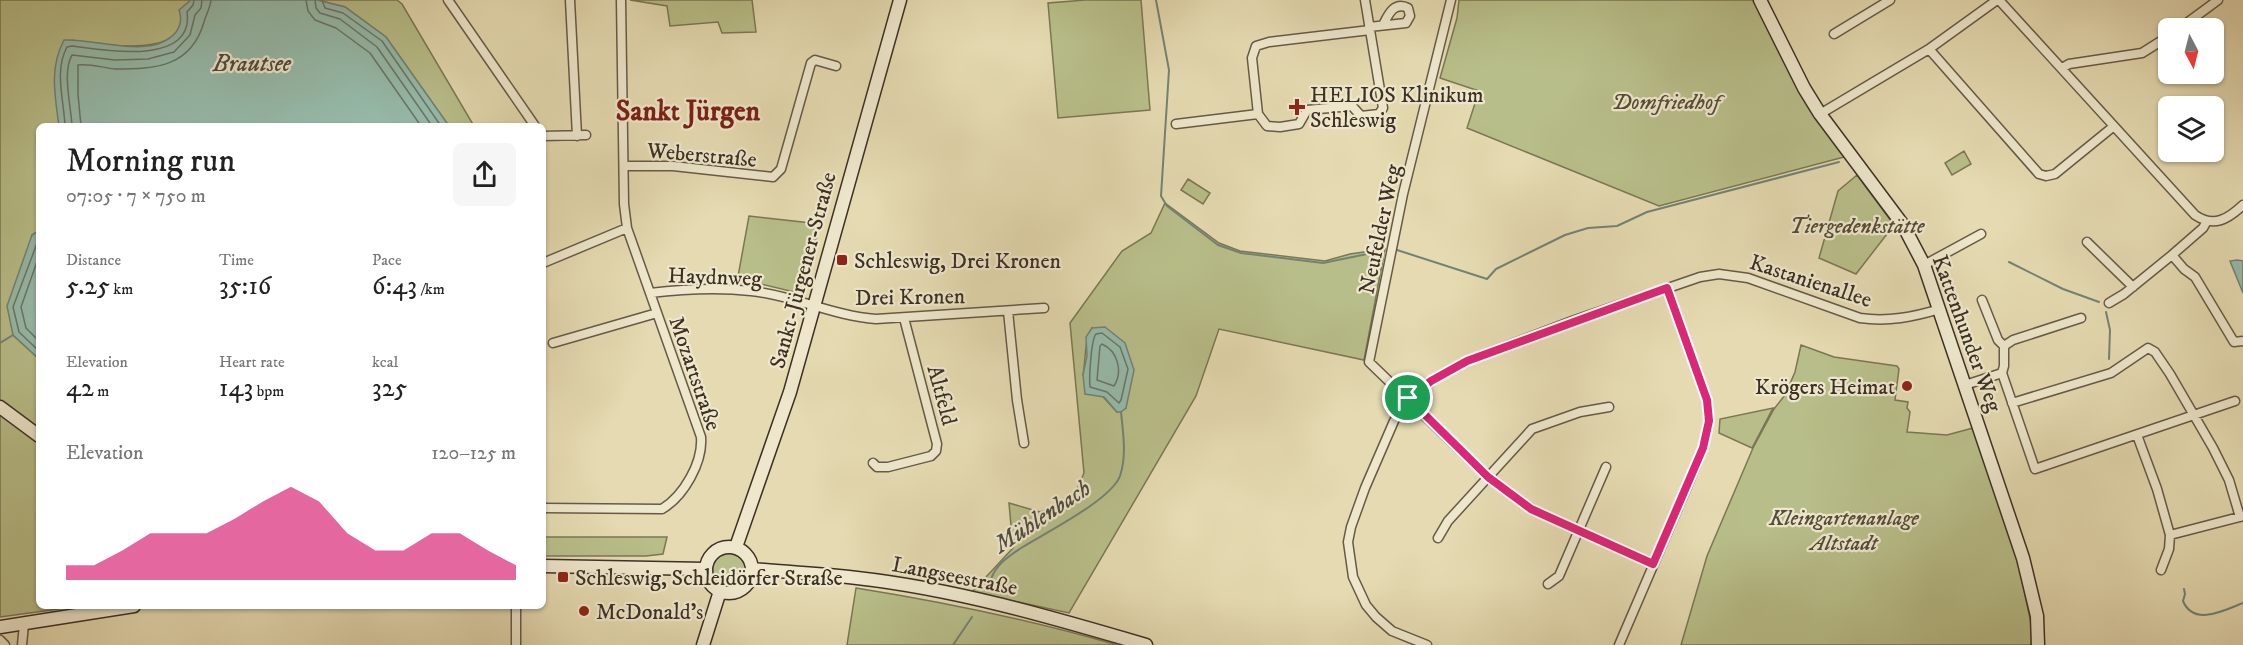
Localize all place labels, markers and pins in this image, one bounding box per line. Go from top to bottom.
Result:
place label: HELIOS Klinikum Schleswig [1310,82,1483,134]
marker: HELIOS Klinikum Schleswig [1288,98,1306,116]
place label: Schleswig, Drei Kronen [854,248,1062,275]
marker: Schleswig, Drei Kronen [835,253,849,267]
pin [1382,372,1433,423]
place label: Krögers Heimat [1755,374,1895,401]
marker: Krögers Heimat [1900,379,1914,393]
place label: Schleswig, Schleidörfer Straße [575,565,843,592]
marker: Schleswig, Schleidörfer Straße [556,570,570,584]
place label: McDonald's [596,599,703,626]
marker: McDonald's [577,604,591,618]

